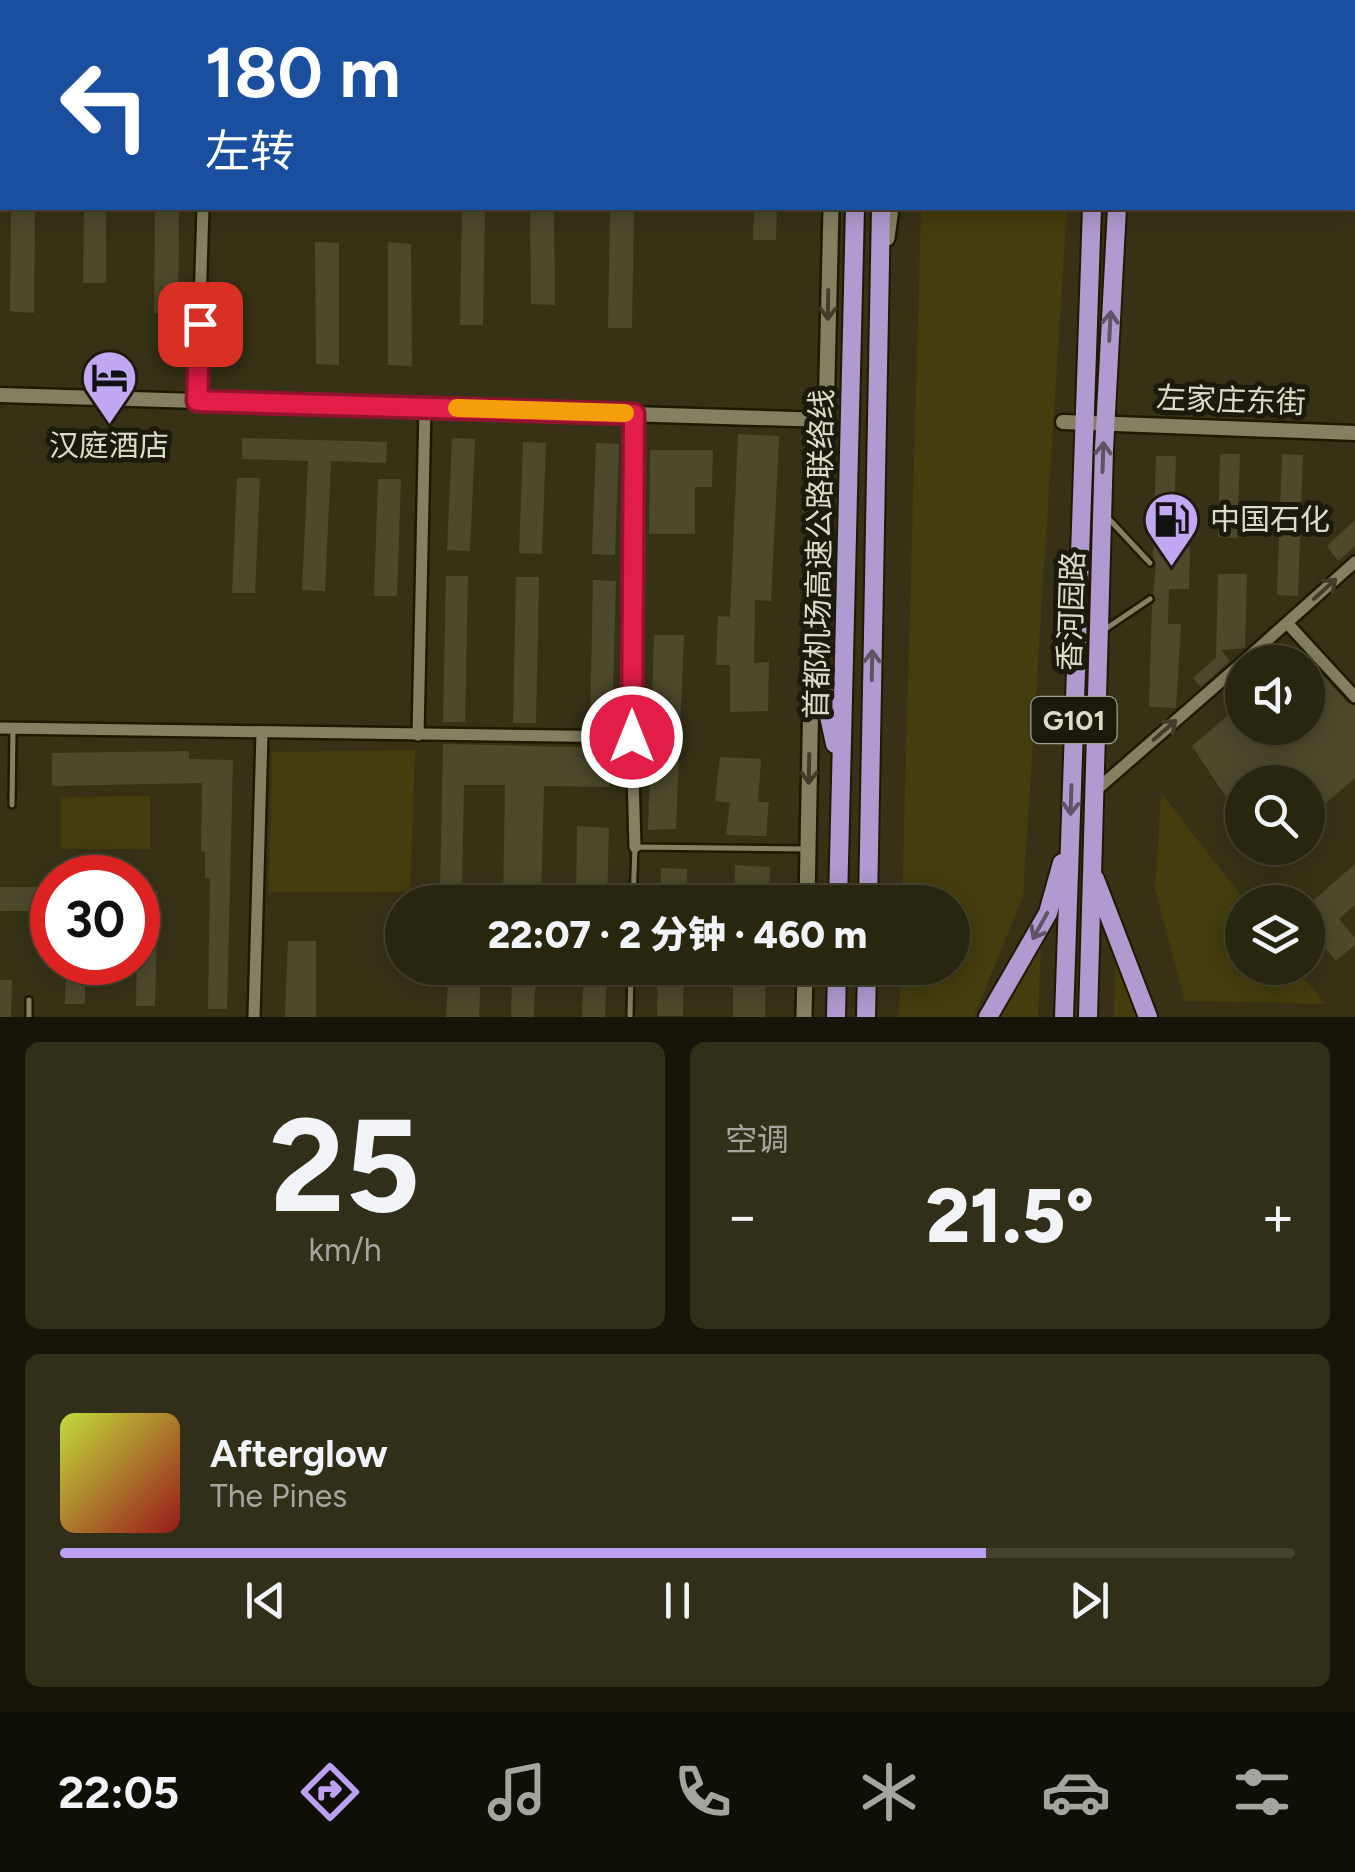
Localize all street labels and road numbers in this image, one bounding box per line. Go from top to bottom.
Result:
street label: 左家庄东街 [1155,379,1307,421]
street label: 首都机场高速公路联络线 [798,389,840,719]
street label: 香河园路 [1050,550,1092,672]
road number: G101 [1032,697,1116,743]

